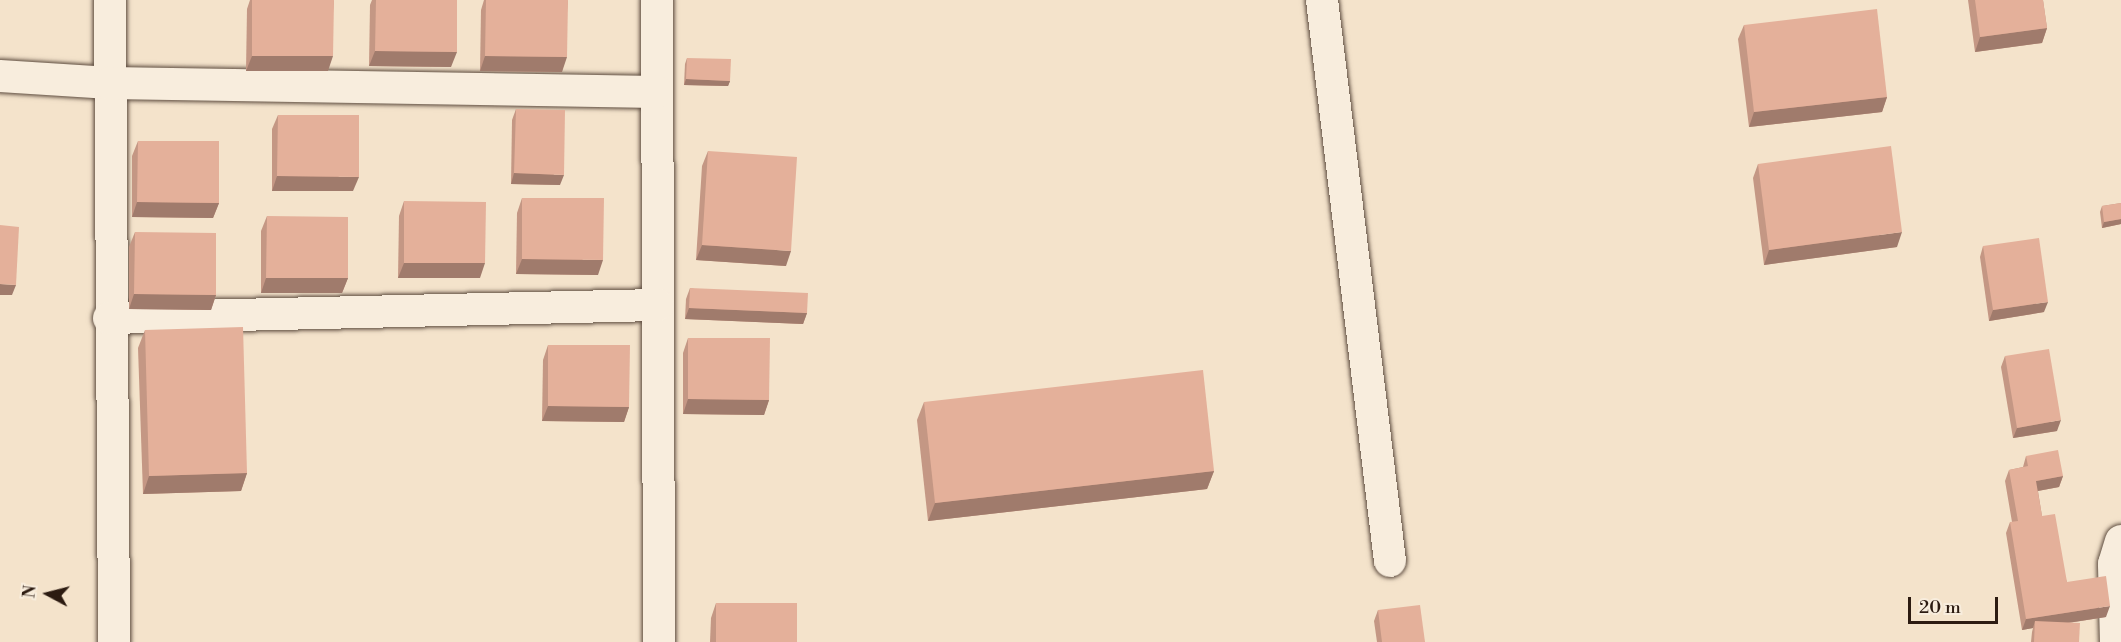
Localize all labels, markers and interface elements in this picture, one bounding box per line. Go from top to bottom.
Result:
north arrow [18,564,78,624]
text: N [19,584,41,599]
scale bar [1911,585,2001,623]
text: 20 m [1919,596,1961,619]

